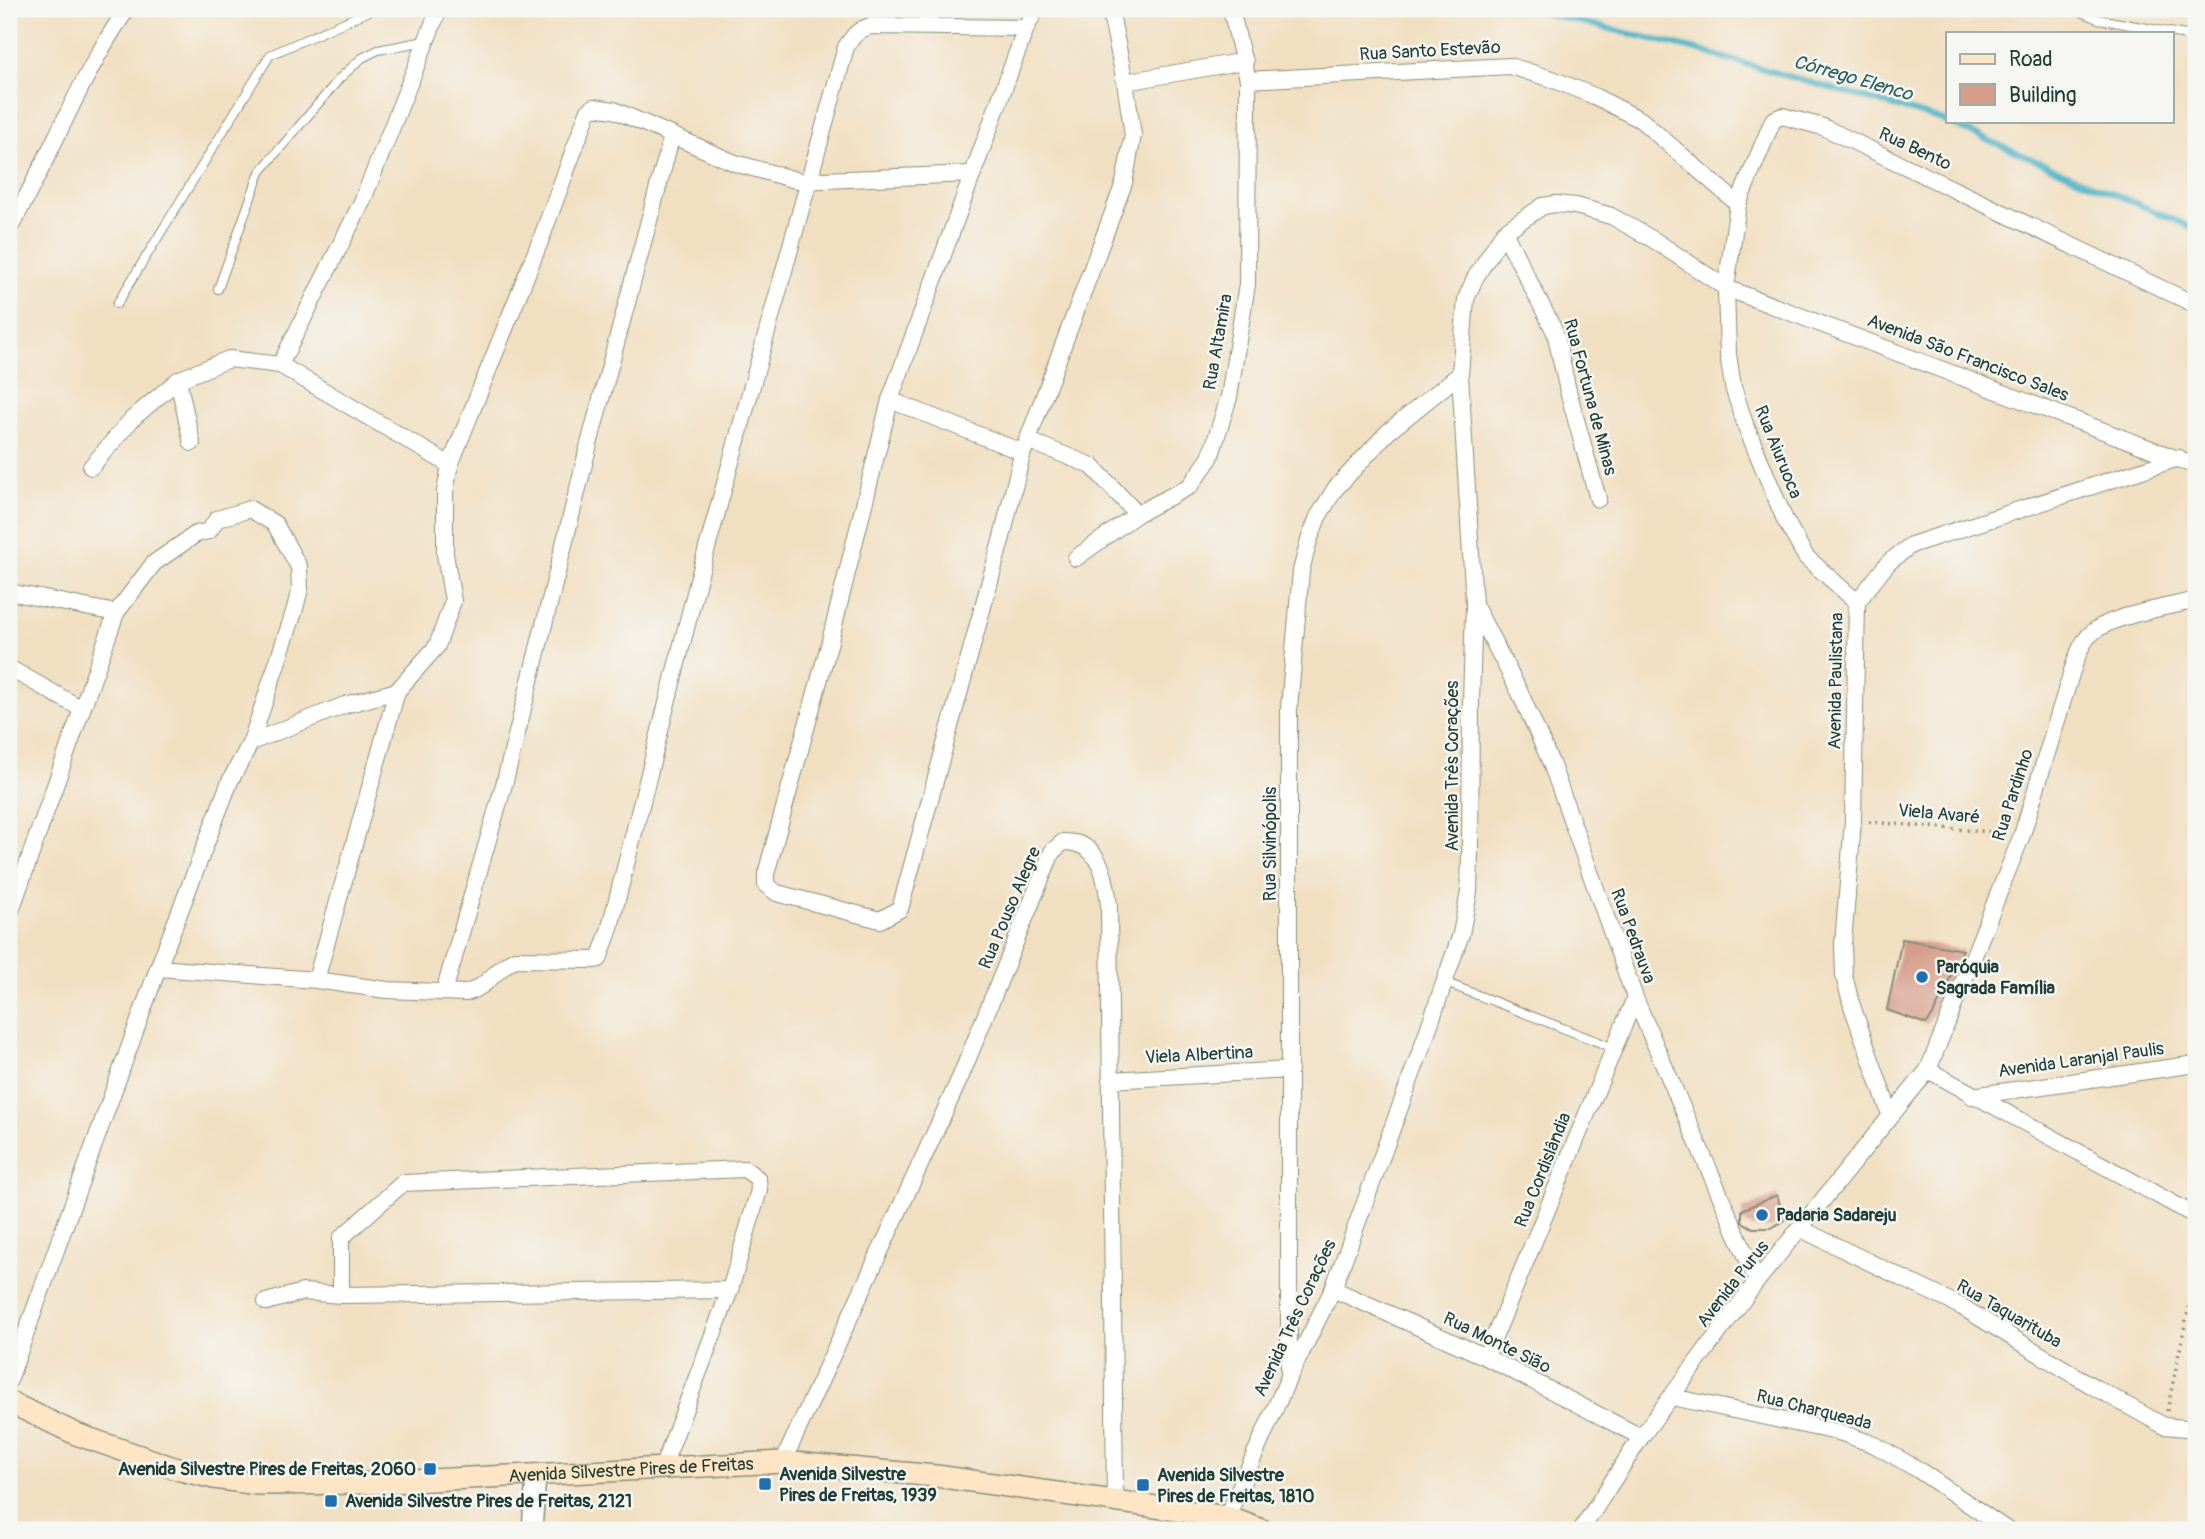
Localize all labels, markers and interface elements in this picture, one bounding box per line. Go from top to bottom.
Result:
legend [1946,32,2174,122]
street label: Rua Santo Estevão [1359,36,1502,66]
text: Road [2009,46,2053,73]
water label: Córrego Elenco [1791,50,1917,107]
text: Building [2009,82,2076,109]
street label: Rua Bento [1875,122,1955,176]
street label: Rua Altamira [1198,292,1238,392]
street label: Avenida São Francisco Sales [1864,309,2072,407]
street label: Rua Fortuna de Minas [1558,316,1622,478]
street label: Rua Aiuruoca [1749,402,1807,502]
street label: Avenida Paulistana [1823,612,1849,750]
street label: Avenida Três Corações [1441,681,1464,851]
street label: Rua Pardinho [1987,746,2039,844]
street label: Rua Silvinópolis [1259,787,1282,901]
street label: Viela Avaré [1897,799,1981,829]
street label: Rua Pouso Alegre [974,843,1046,973]
street label: Rua Pedrauva [1605,885,1661,987]
place label: Paróquia Sagrada Família [1936,956,2055,1000]
marker: Paróquia Sagrada Família [1914,969,1930,985]
street label: Avenida Laranjal Paulis [1997,1037,2165,1083]
street label: Viela Albertina [1144,1041,1254,1069]
street label: Rua Cordislândia [1510,1109,1576,1231]
place label: Padaria Sadareju [1776,1204,1897,1227]
marker: Padaria Sadareju [1754,1207,1770,1223]
street label: Avenida Três Corações [1248,1236,1342,1400]
street label: Avenida Purus [1692,1236,1774,1332]
street label: Rua Taquarituba [1952,1275,2066,1353]
street label: Rua Monte Sião [1439,1307,1555,1379]
street label: Rua Charqueada [1754,1385,1874,1435]
street label: Avenida Silvestre Pires de Freitas [508,1452,754,1488]
place label: Avenida Silvestre Pires de Freitas, 2060 [118,1458,416,1481]
marker: Avenida Silvestre Pires de Freitas, 2060 [422,1461,438,1477]
place label: Avenida Silvestre Pires de Freitas, 1939 [779,1463,937,1507]
place label: Avenida Silvestre Pires de Freitas, 1810 [1157,1464,1314,1508]
marker: Avenida Silvestre Pires de Freitas, 1939 [757,1476,773,1492]
marker: Avenida Silvestre Pires de Freitas, 1810 [1135,1477,1151,1493]
place label: Avenida Silvestre Pires de Freitas, 2121 [345,1490,632,1513]
marker: Avenida Silvestre Pires de Freitas, 2121 [323,1493,339,1509]

